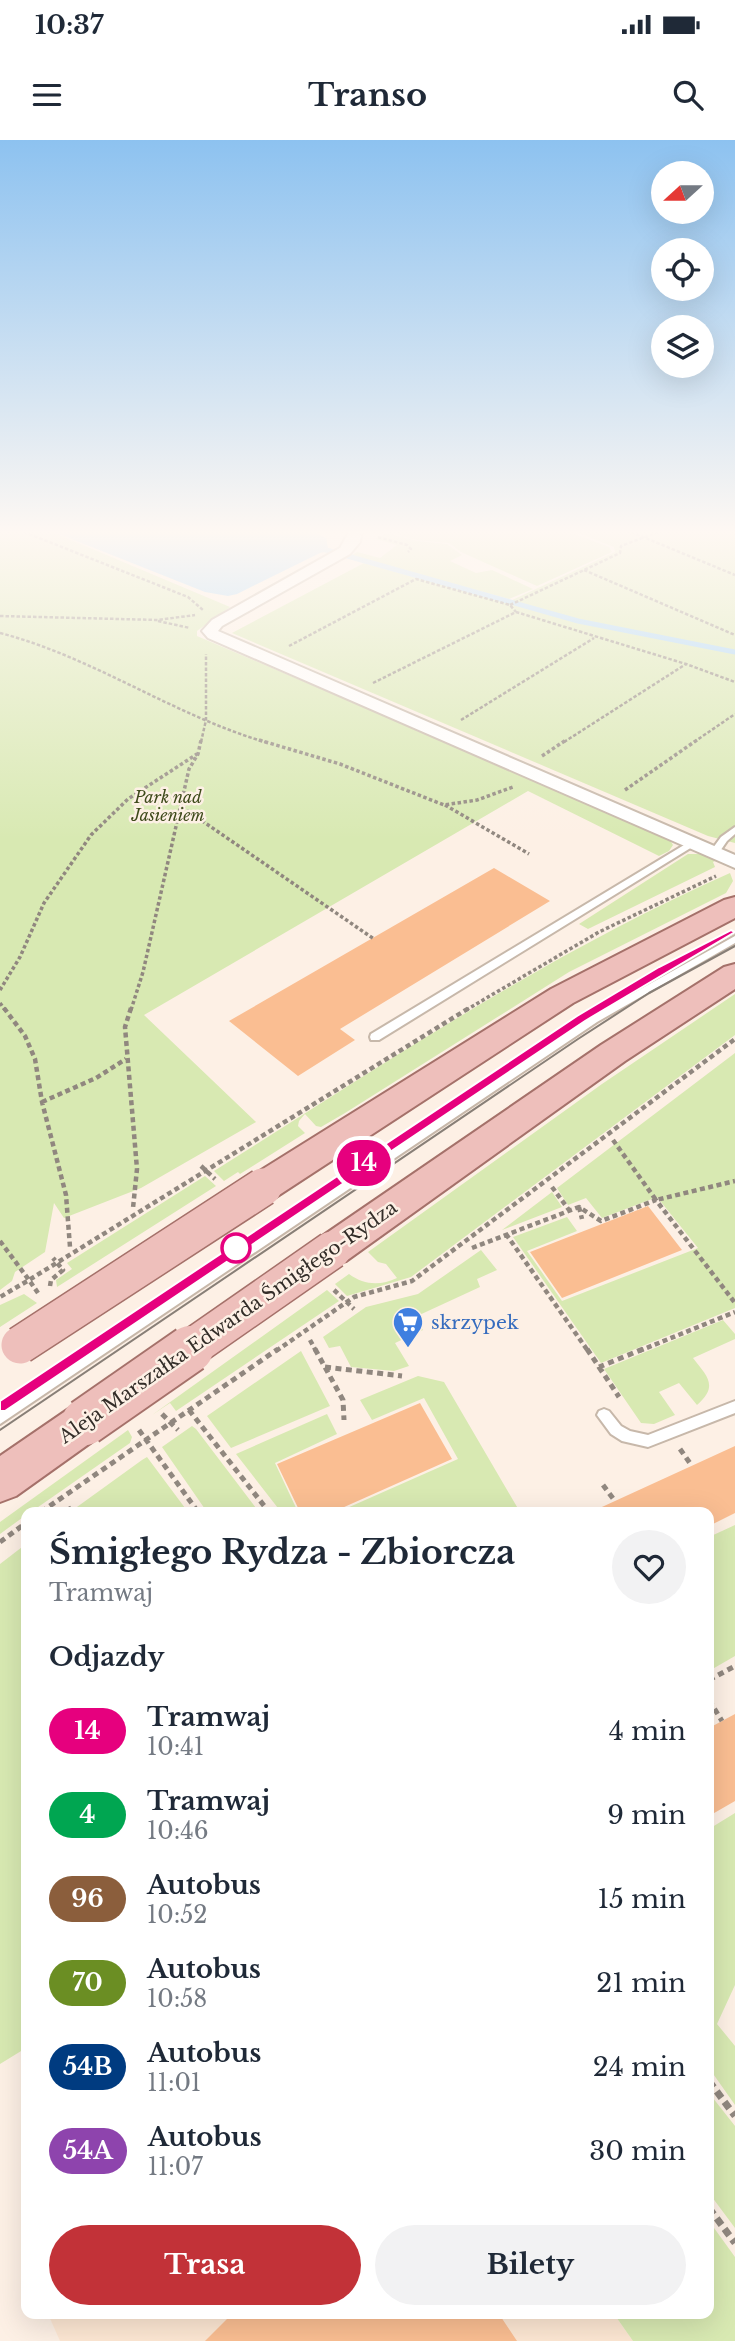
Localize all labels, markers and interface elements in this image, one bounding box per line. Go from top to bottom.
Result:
text: 10:37 [35,9,103,41]
text: Transo [308,75,427,115]
icon: menu [28,76,66,114]
icon: search [669,76,707,114]
north arrow [651,161,714,224]
map controls [651,161,714,378]
button: locate [651,238,714,301]
button: layers [651,315,714,378]
park label: Park nad Jasieniem [131,787,204,825]
line badge: 14 [332,1140,396,1186]
text: 14 [351,1148,377,1177]
street label: Aleja Marszałka Edwarda Śmigłego-Rydza [54,1195,402,1449]
unlabelled marker [221,1233,251,1263]
supermarket icon: skrzypek [391,1305,425,1349]
place label: skrzypek [431,1311,519,1334]
button: heart [612,1530,686,1604]
text: Śmigłego Rydza - Zbiorcza [49,1532,515,1573]
text: Tramwaj [49,1579,153,1607]
text: Odjazdy [49,1641,164,1673]
text: Tramwaj [147,1701,270,1733]
text: 4 min [609,1715,686,1747]
text: 14 [74,1716,101,1745]
text: 10:41 [147,1733,204,1761]
text: Tramwaj [147,1785,270,1817]
text: 9 min [607,1799,686,1831]
text: 4 [80,1800,95,1829]
text: 10:46 [147,1817,208,1845]
text: Autobus [147,1869,261,1901]
text: 15 min [597,1883,686,1915]
text: 96 [71,1884,104,1913]
text: 10:52 [147,1901,207,1929]
text: Autobus [147,1953,261,1985]
text: 21 min [596,1967,686,1999]
text: 70 [72,1968,103,1997]
text: 10:58 [147,1985,207,2013]
text: Autobus [147,2037,261,2069]
text: 24 min [593,2051,686,2083]
text: 54B [63,2052,112,2081]
text: 11:01 [147,2069,201,2097]
text: Autobus [148,2121,262,2153]
text: 30 min [589,2135,686,2167]
text: 54A [63,2136,113,2165]
text: 11:07 [148,2153,203,2181]
button: Trasa [49,2225,361,2305]
button: Bilety [375,2225,686,2305]

